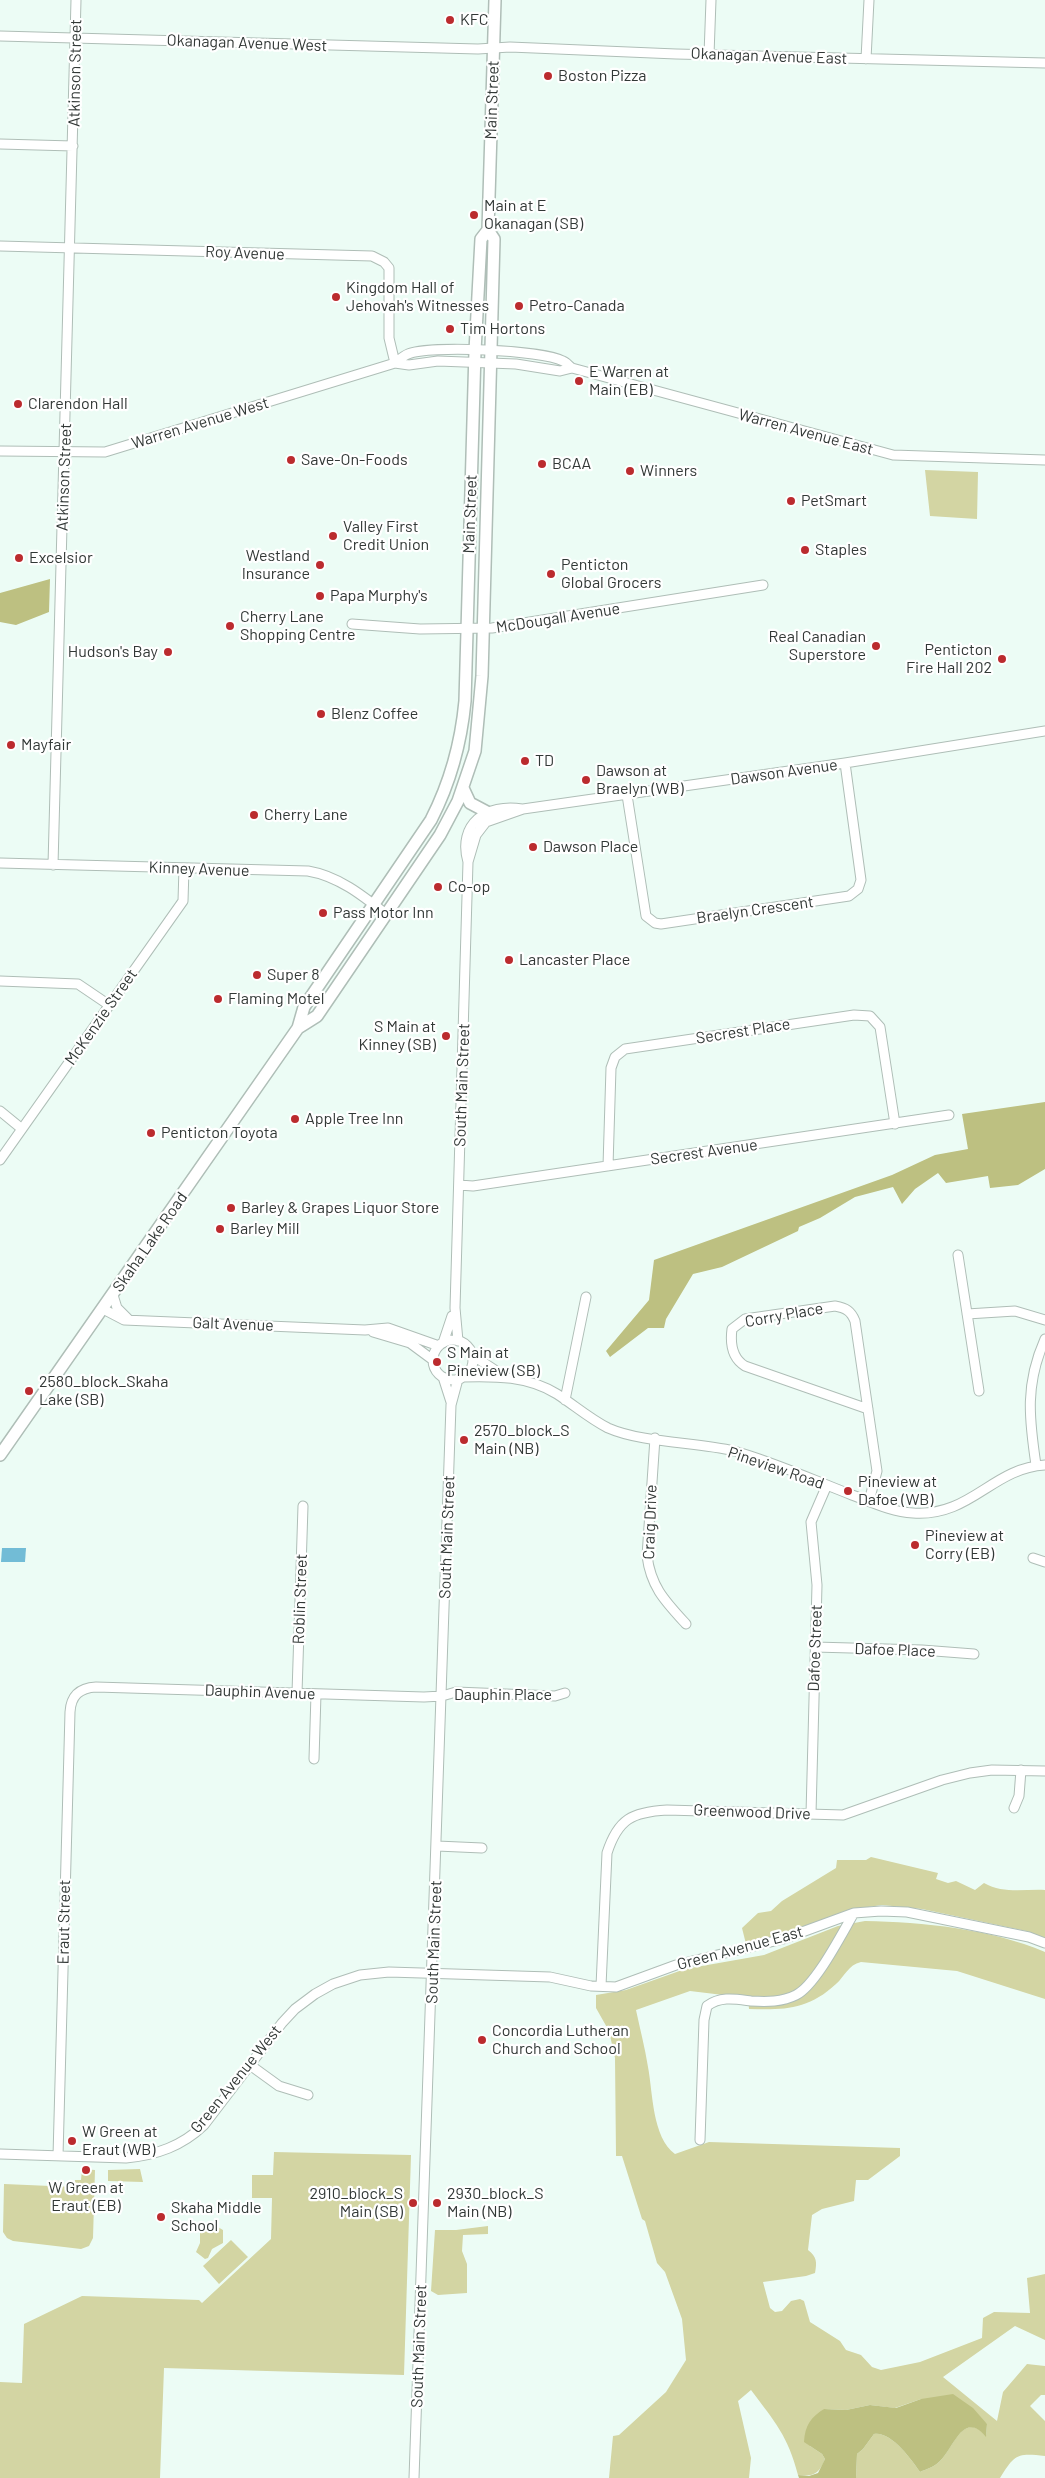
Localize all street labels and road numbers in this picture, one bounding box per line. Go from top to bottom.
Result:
street label: Atkinson Street [64,19,86,127]
street label: Okanagan Avenue West [166,31,328,55]
street label: Okanagan Avenue East [690,44,848,68]
street label: Main Street [481,60,503,140]
street label: Roy Avenue [205,242,285,264]
street label: Warren Avenue West [129,393,271,453]
street label: Warren Avenue East [736,405,876,459]
street label: Atkinson Street [53,423,75,531]
street label: Main Street [459,474,481,554]
street label: McDougall Avenue [495,599,621,637]
street label: Dawson Avenue [729,755,839,789]
street label: Kinney Avenue [148,858,250,880]
street label: Braelyn Crescent [695,892,815,928]
street label: McKenzie Street [61,965,141,1069]
street label: Secrest Place [695,1014,791,1048]
street label: South Main Street [450,1023,474,1147]
street label: Secrest Avenue [649,1135,759,1169]
street label: Skaha Lake Road [108,1188,192,1296]
street label: Corry Place [743,1299,825,1331]
street label: Galt Avenue [192,1313,274,1335]
street label: Pineview Road [725,1443,827,1493]
street label: South Main Street [435,1475,459,1599]
street label: Craig Drive [639,1484,661,1560]
street label: Roblin Street [289,1553,311,1645]
street label: Dafoe Street [804,1604,826,1692]
street label: Dafoe Place [854,1639,936,1661]
street label: Dauphin Avenue [204,1680,316,1704]
street label: Dauphin Place [454,1685,552,1705]
street label: Greenwood Drive [693,1800,811,1824]
street label: Eraut Street [54,1879,74,1965]
street label: South Main Street [422,1880,446,2004]
street label: Green Avenue East [675,1922,805,1974]
street label: Green Avenue West [186,2021,286,2137]
street label: South Main Street [407,2284,431,2408]

